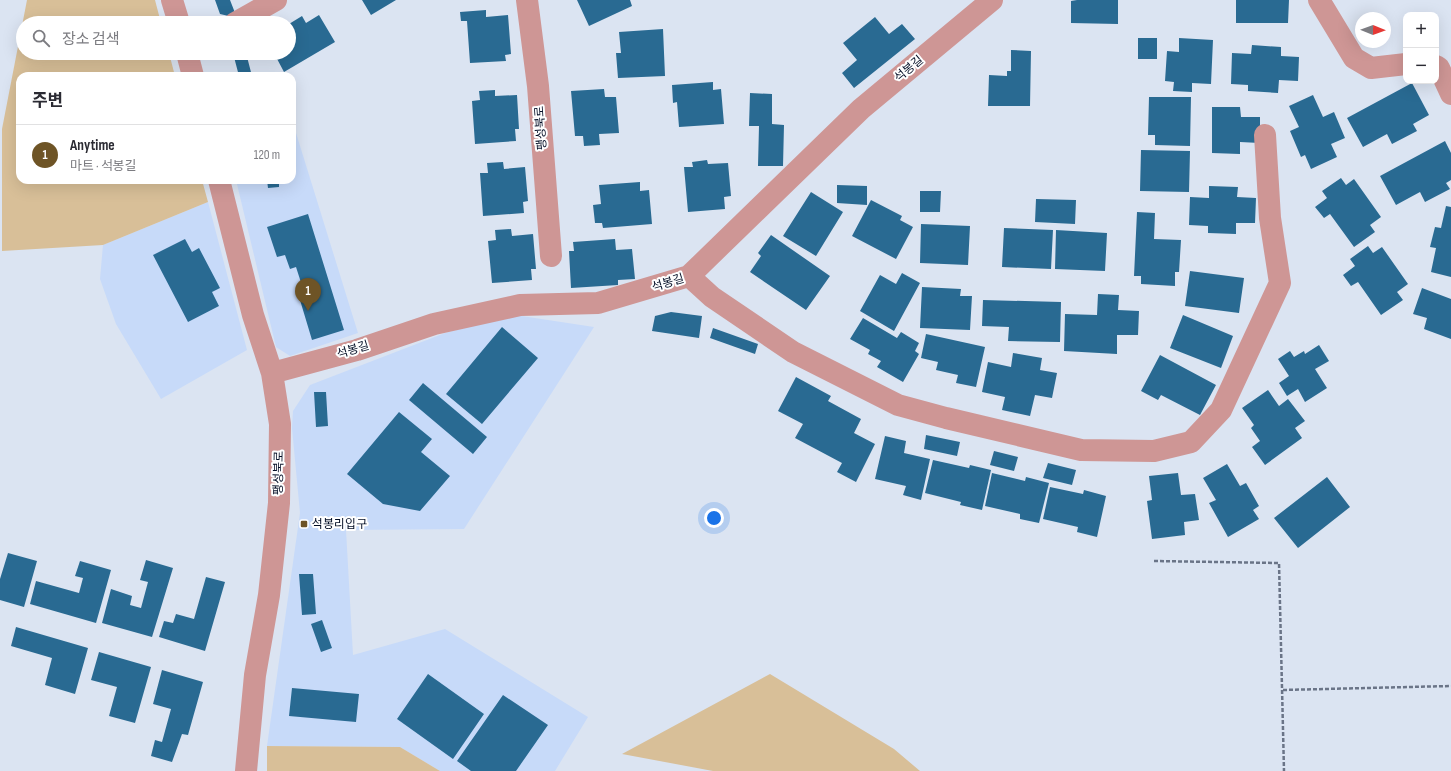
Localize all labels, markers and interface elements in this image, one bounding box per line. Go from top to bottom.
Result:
north arrow [1355,12,1391,48]
map controls [1403,12,1439,84]
button: + [1403,12,1439,48]
search box [16,16,296,60]
icon: search [30,27,52,49]
text: 장소 검색 [62,30,120,49]
button: − [1403,48,1439,84]
street label: 석봉길 [891,53,927,85]
text: 주변 [32,91,63,111]
street label: 팽성북로 [532,105,550,151]
text: Anytime [70,136,115,155]
text: 1 [42,147,48,163]
text: 120 m [254,147,280,163]
text: 마트 · 석봉길 [70,158,137,174]
street label: 석봉길 [650,271,686,295]
pin: 1 [295,278,321,311]
street label: 석봉길 [335,338,371,362]
street label: 팽성북로 [271,451,287,495]
your location [704,508,724,528]
place label: 석봉리입구 [312,517,367,532]
marker: 석봉리입구 [299,519,309,529]

